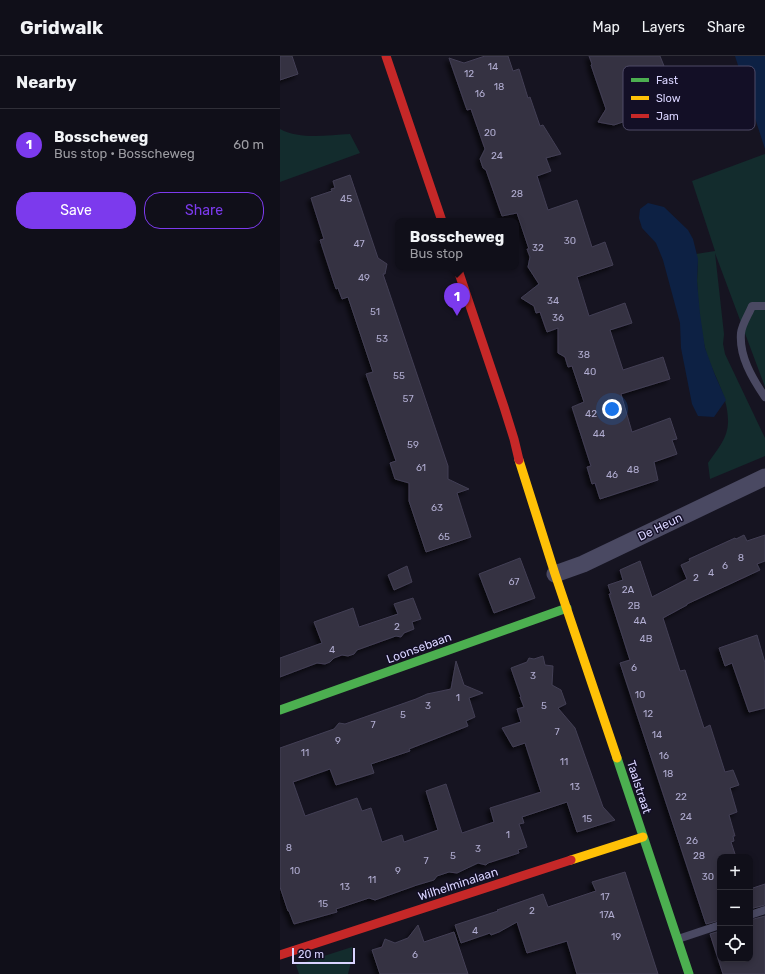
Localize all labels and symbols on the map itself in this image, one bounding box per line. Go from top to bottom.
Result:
house number: 14 [488,61,498,73]
legend [623,66,755,130]
house number: 12 [464,68,474,80]
text: Fast [656,74,679,87]
house number: 18 [494,81,504,93]
house number: 16 [475,88,485,100]
text: Slow [656,92,681,105]
text: Jam [656,110,679,123]
house number: 20 [484,127,496,139]
house number: 24 [491,150,503,162]
house number: 28 [511,188,523,200]
house number: 45 [340,193,352,205]
house number: 30 [564,235,576,247]
house number: 47 [353,238,365,250]
house number: 32 [532,242,544,254]
house number: 49 [358,272,370,284]
pin: 1 [444,283,470,316]
house number: 34 [547,295,559,307]
house number: 51 [370,306,380,318]
house number: 36 [552,312,564,324]
house number: 53 [376,333,388,345]
house number: 38 [578,349,590,361]
house number: 40 [584,366,596,378]
house number: 55 [393,370,405,382]
house number: 57 [402,393,414,405]
your location [602,399,622,419]
house number: 42 [585,408,597,420]
house number: 44 [593,428,605,440]
house number: 59 [407,439,419,451]
house number: 61 [416,462,426,474]
house number: 48 [627,464,639,476]
house number: 46 [606,469,618,481]
house number: 63 [431,502,443,514]
street label: De Heun [635,510,685,544]
house number: 65 [438,531,450,543]
house number: 8 [738,552,744,564]
house number: 6 [722,560,728,572]
house number: 4 [708,567,714,579]
house number: 2 [693,572,699,584]
house number: 67 [509,576,519,588]
house number: 2A [622,584,635,596]
house number: 2B [628,600,641,612]
house number: 4A [634,615,647,627]
house number: 2 [394,621,400,633]
street label: Loonsebaan [385,630,453,666]
house number: 4B [640,633,653,645]
house number: 4 [329,644,335,656]
house number: 6 [631,662,637,674]
house number: 3 [530,670,536,682]
house number: 10 [635,689,645,701]
house number: 1 [456,692,460,704]
house number: 3 [425,700,431,712]
house number: 5 [541,700,547,712]
house number: 12 [643,708,653,720]
house number: 5 [400,709,406,721]
house number: 7 [370,719,376,731]
house number: 7 [554,726,560,738]
house number: 14 [652,729,662,741]
house number: 9 [335,735,341,747]
house number: 11 [301,747,309,759]
house number: 16 [659,750,669,762]
house number: 11 [560,756,568,768]
street label: Taalstraat [624,759,654,816]
house number: 18 [663,768,673,780]
house number: 13 [570,781,580,793]
house number: 22 [675,791,687,803]
house number: 24 [680,811,692,823]
house number: 15 [582,813,592,825]
house number: 1 [506,829,510,841]
house number: 26 [686,835,698,847]
house number: 8 [286,842,292,854]
house number: 3 [475,843,481,855]
house number: 5 [450,850,456,862]
house number: 28 [693,850,705,862]
house number: 7 [423,855,429,867]
street label: Wilhelminalaan [416,864,500,904]
house number: 10 [290,865,300,877]
house number: 9 [395,865,401,877]
house number: 30 [702,871,714,883]
house number: 11 [368,874,376,886]
house number: 13 [340,881,350,893]
house number: 17 [600,891,610,903]
house number: 15 [318,898,328,910]
house number: 2 [529,905,535,917]
house number: 17A [599,909,615,921]
house number: 4 [472,925,478,937]
house number: 19 [611,931,621,943]
scale bar [292,946,355,965]
house number: 6 [412,949,418,961]

